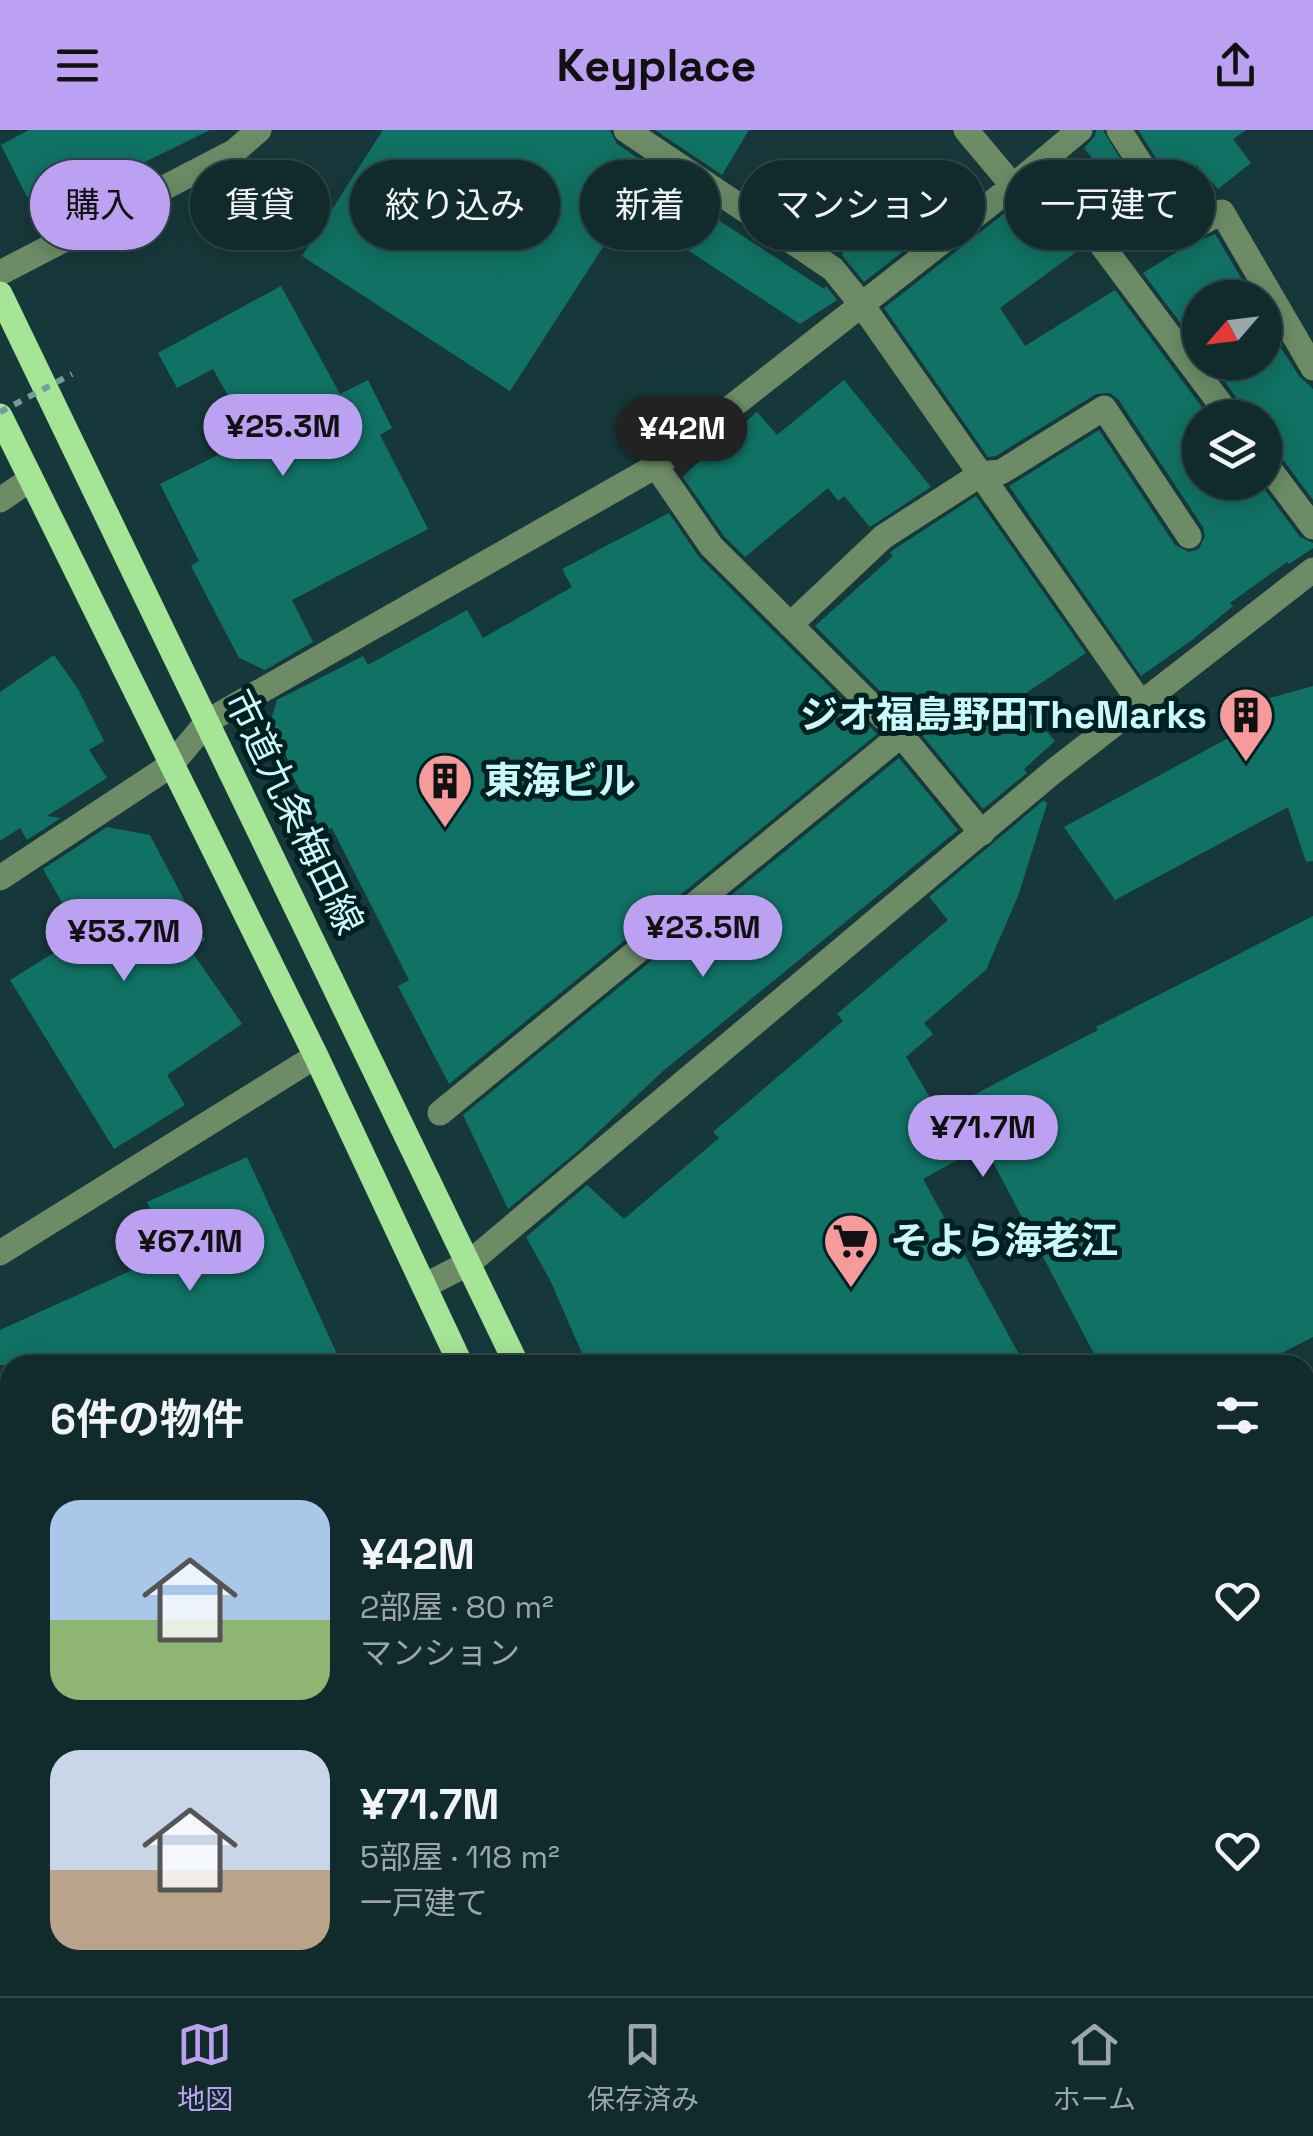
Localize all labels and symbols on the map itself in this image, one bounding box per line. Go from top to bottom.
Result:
north arrow [1182,280,1282,380]
pin: ¥25.3M [202,394,364,479]
pin: ¥42M [623,396,741,481]
street label: 市道九条梅田線 [214,682,374,942]
building icon: ジオ福島野田TheMarks [1216,685,1276,764]
place label: ジオ福島野田TheMarks [800,691,1207,739]
building icon: 東海ビル [415,751,475,830]
place label: 東海ビル [484,757,636,805]
pin: ¥23.5M [622,895,784,980]
pin: ¥53.7M [43,899,205,984]
pin: ¥71.7M [902,1095,1064,1180]
pin: ¥67.1M [109,1209,271,1294]
supermarket icon: そよら海老江 [821,1211,881,1290]
place label: そよら海老江 [890,1217,1118,1265]

